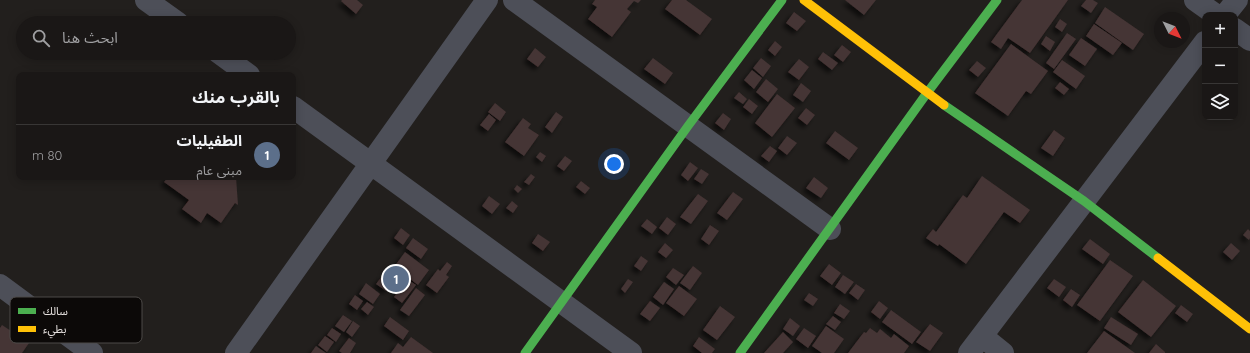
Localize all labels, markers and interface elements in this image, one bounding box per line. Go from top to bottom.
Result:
north arrow [1154,12,1190,48]
map controls [1202,12,1238,120]
button: + [1202,12,1238,48]
search box [16,16,296,60]
icon: search [30,27,52,49]
text: ابحث هنا [62,28,118,47]
button: − [1202,48,1238,84]
button: layers [1202,84,1238,120]
text: بالقرب منك [192,86,280,107]
text: الطفيليات [177,131,242,150]
text: 80 m [32,147,62,163]
text: 1 [264,147,270,163]
your location [604,154,624,174]
text: مبنى عام [197,162,242,178]
pin: 1 [383,264,409,294]
legend [10,297,142,343]
text: سالك [43,304,68,318]
text: بطيء [43,322,66,339]

